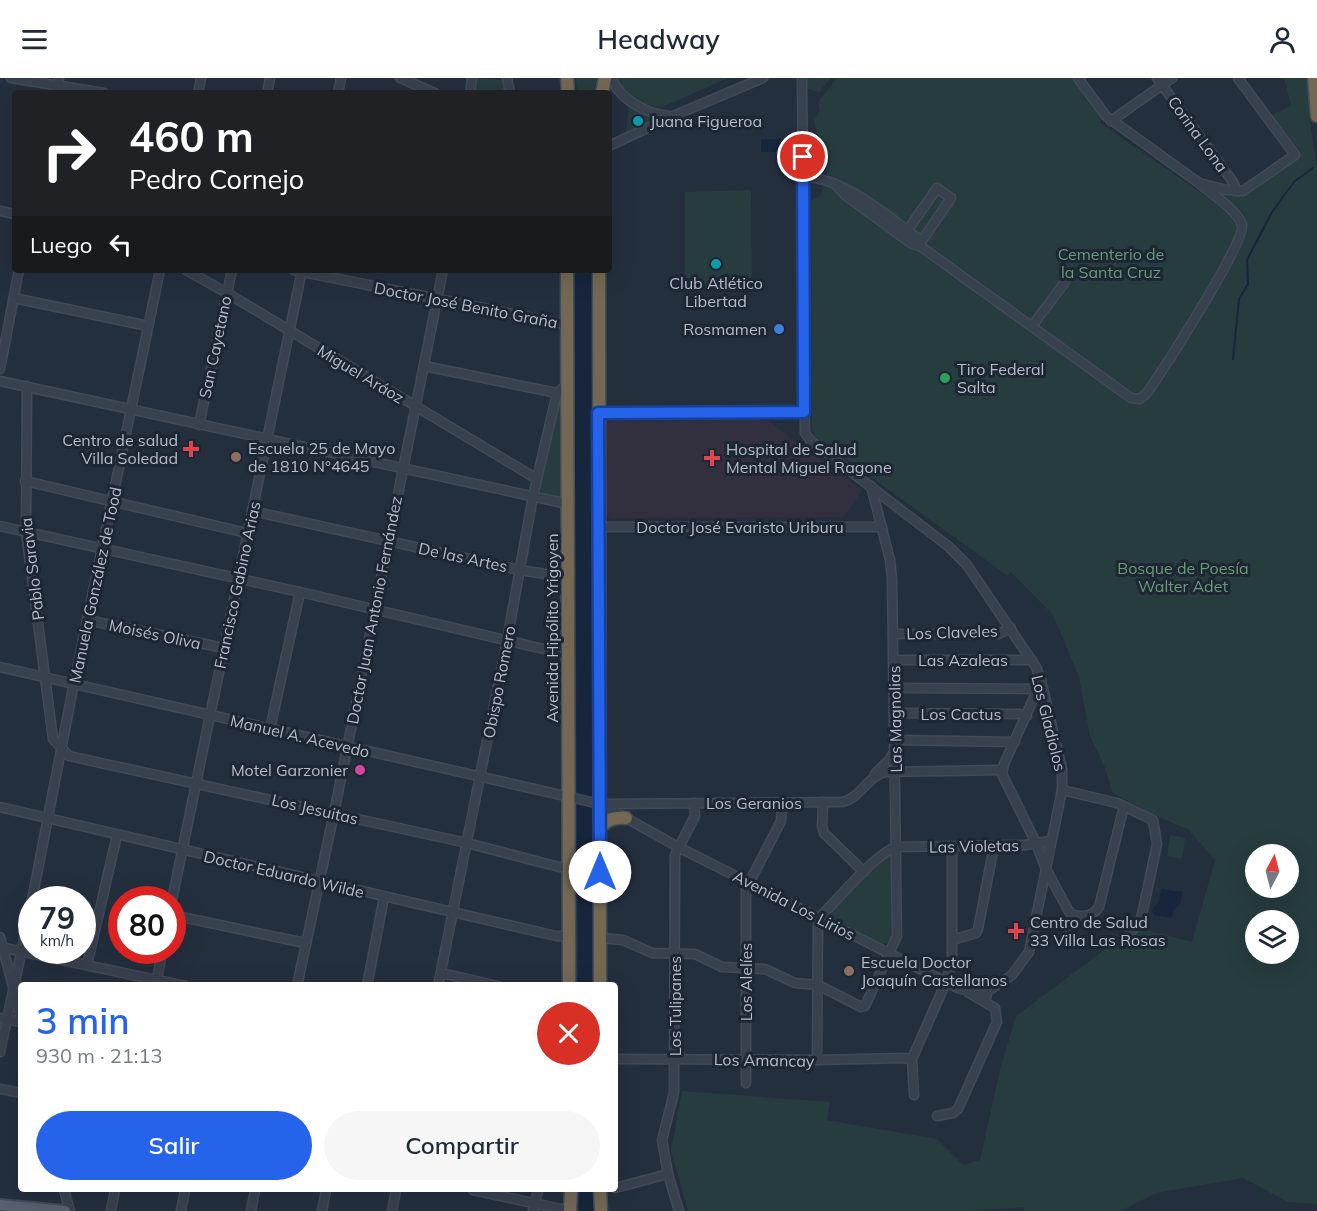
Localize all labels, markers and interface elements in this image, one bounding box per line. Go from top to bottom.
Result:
text: Headway [597,22,720,56]
icon: menu [18,23,51,56]
icon: person [1266,23,1299,56]
street label: Corina Lona [1164,92,1232,176]
text: 460 m [129,110,254,163]
place label: Juana Figueroa [650,111,762,131]
icon: right [30,114,108,192]
marker: Juana Figueroa [631,114,645,128]
pin [777,131,828,182]
icon: arrive [786,140,819,173]
text: Pedro Cornejo [129,162,304,196]
icon: left [104,228,137,261]
text: Luego [30,231,92,259]
park label: Cementerio de la Santa Cruz [1058,244,1164,282]
marker: Club Atlético Libertad [709,257,723,271]
place label: Club Atlético Libertad [669,273,763,311]
street label: Doctor José Benito Graña [373,277,559,333]
street label: San Cayetano [194,294,236,400]
place label: Rosmamen [683,319,767,339]
marker: Rosmamen [772,322,786,336]
street label: Miguel Aráoz [314,340,408,408]
place label: Tiro Federal Salta [957,359,1044,397]
marker: Tiro Federal Salta [938,371,952,385]
place label: Centro de salud Villa Soledad [62,430,178,468]
place label: Escuela 25 de Mayo de 1810 N°4645 [248,438,395,476]
place label: Hospital de Salud Mental Miguel Ragone [726,439,892,477]
marker: Centro de salud Villa Soledad [182,440,200,458]
marker: Hospital de Salud Mental Miguel Ragone [703,449,721,467]
marker: Escuela 25 de Mayo de 1810 N°4645 [229,450,243,464]
street label: Manuela González de Tood [64,485,126,685]
street label: Doctor Juan Antonio Fernández [342,494,406,726]
street label: Francisco Gabino Arias [209,499,265,671]
street label: Pablo Saravia [16,517,48,621]
street label: Doctor José Evaristo Uriburu [636,517,844,537]
street label: Avenida Hipólito Yrigoyen [542,533,562,723]
street label: De las Artes [417,538,509,576]
park label: Bosque de Poesía Walter Adet [1117,558,1249,596]
street label: Moisés Oliva [107,615,203,653]
street label: Los Claveles [906,620,998,644]
street label: Obispo Romero [478,624,520,740]
street label: Las Azaleas [918,650,1008,670]
street label: Las Magnolias [884,665,906,773]
street label: Los Gladiolos [1027,673,1071,773]
street label: Los Cactus [921,704,1001,724]
street label: Manuel A. Acevedo [228,710,372,762]
place label: Motel Garzonier [231,760,348,780]
marker: Motel Garzonier [353,763,367,777]
street label: Los Jesuitas [270,789,360,829]
street label: Los Geranios [706,793,802,813]
street label: Las Violetas [929,835,1019,857]
position arrow [568,840,632,904]
north arrow [1245,844,1299,898]
map controls [1245,844,1299,964]
street label: Doctor Eduardo Wilde [202,846,366,902]
street label: Avenida Los Lirios [730,866,858,944]
speed limit sign: 80 [108,886,186,964]
text: 79 [39,899,75,937]
button: layers [1245,910,1299,964]
place label: Centro de Salud 33 Villa Las Rosas [1030,912,1166,950]
marker: Centro de Salud 33 Villa Las Rosas [1007,922,1025,940]
text: km/h [40,931,74,950]
street label: Los Alelíes [736,943,756,1021]
place label: Escuela Doctor Joaquín Castellanos [861,952,1007,990]
street label: Los Tulipanes [665,956,685,1056]
marker: Escuela Doctor Joaquín Castellanos [842,964,856,978]
text: 3 min [36,998,130,1043]
button: close [537,1002,600,1065]
text: 930 m · 21:13 [36,1043,162,1068]
street label: Los Amancay [714,1049,815,1071]
button: Salir [36,1111,312,1180]
button: Compartir [324,1111,600,1180]

